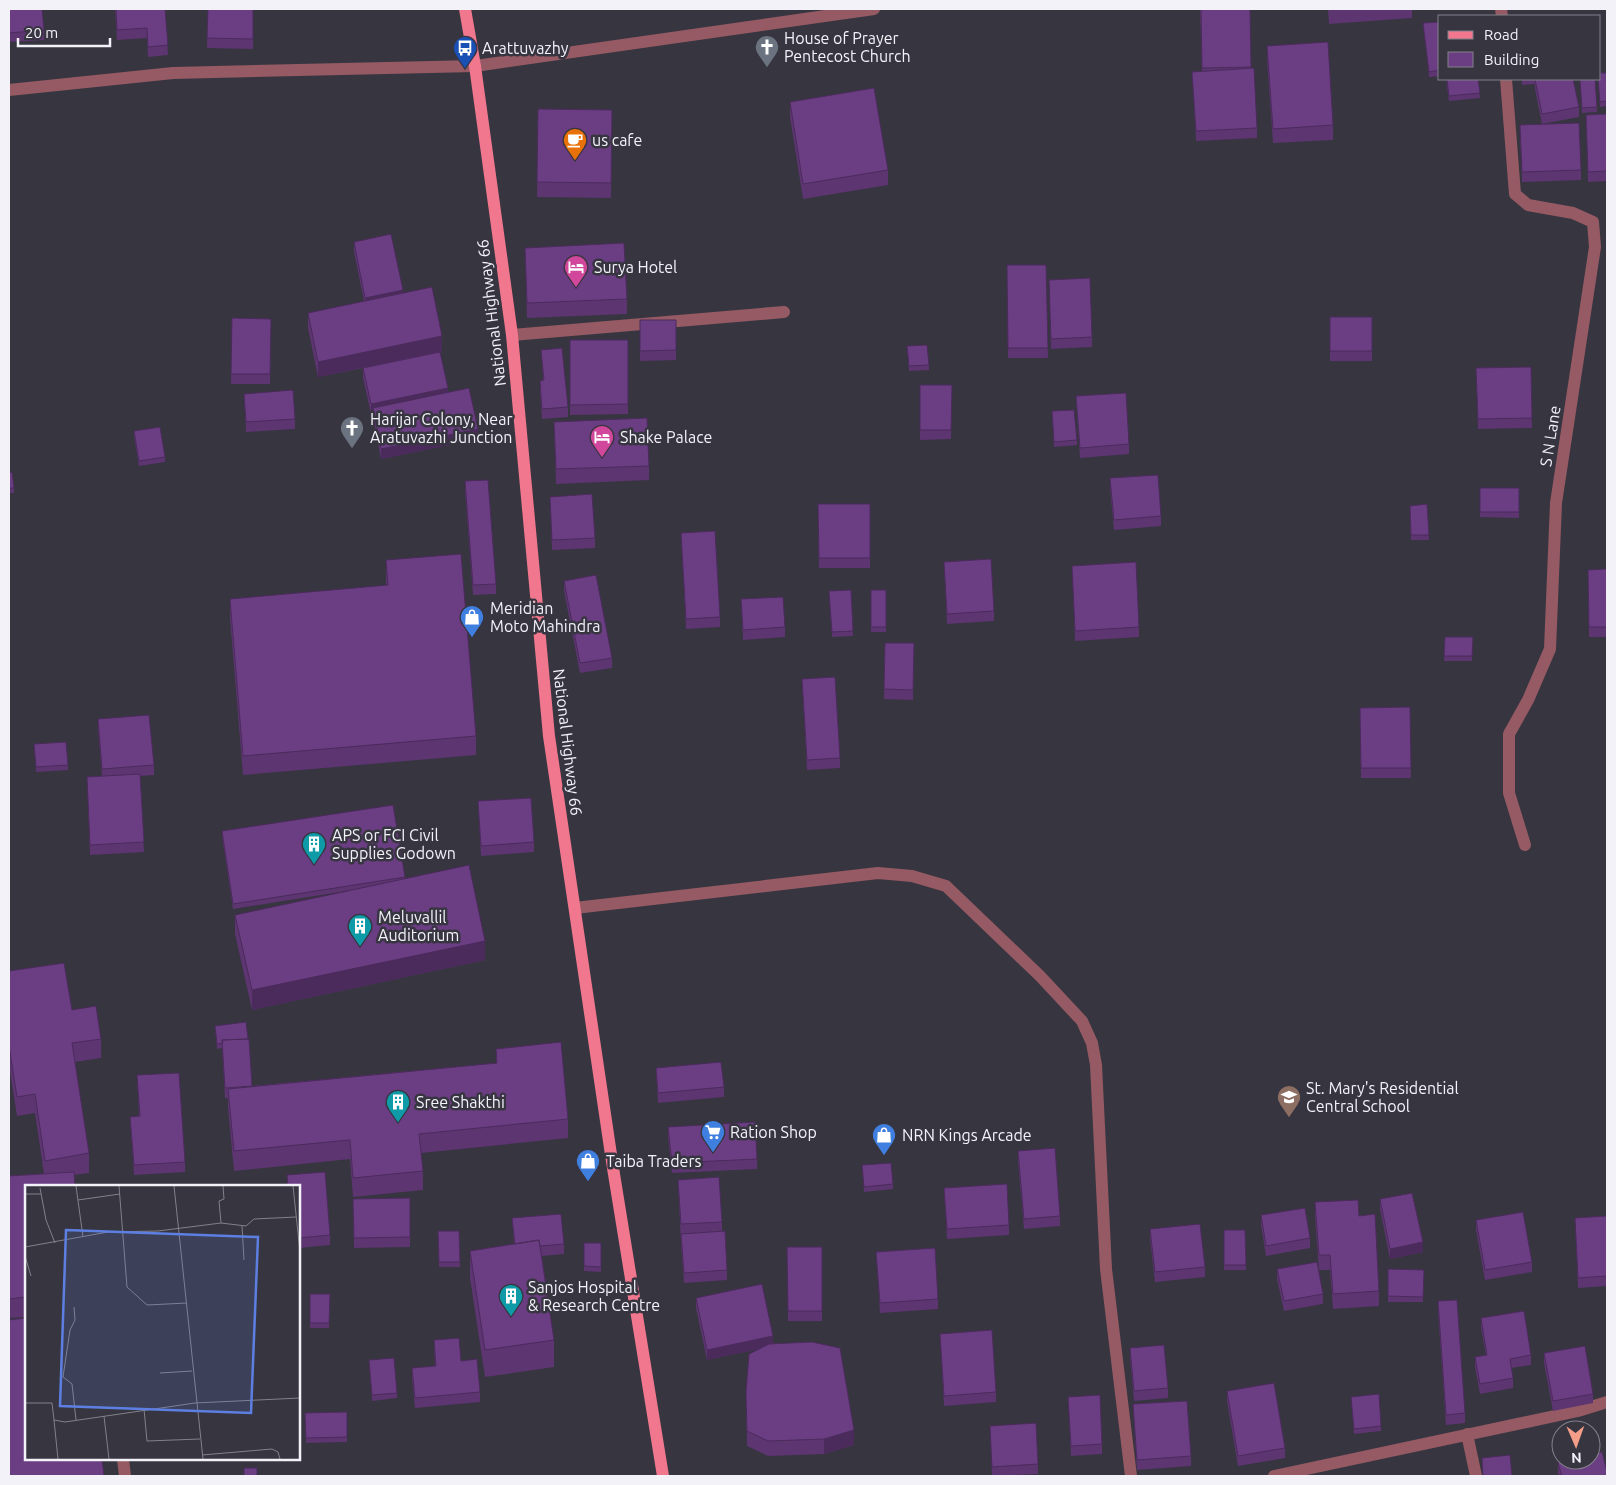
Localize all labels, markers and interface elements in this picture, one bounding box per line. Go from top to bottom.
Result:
scale bar [18,15,110,47]
legend [1438,15,1601,80]
text: 20 m [25,24,58,41]
text: Road [1484,26,1519,43]
place label: House of Prayer Pentecost Church [784,29,911,65]
church icon: House of Prayer Pentecost Church [754,34,780,68]
bus stop icon: Arattuvazhy [452,35,478,69]
place label: Arattuvazhy [482,39,569,57]
text: Building [1484,51,1539,68]
cafe icon: us cafe [562,127,588,161]
place label: us cafe [592,131,642,149]
street label: National Highway 66 [473,239,509,387]
hotel icon: Surya Hotel [563,254,589,288]
place label: Surya Hotel [594,258,677,276]
street label: S N Lane [1536,404,1564,468]
place label: Harijar Colony, Near Aratuvazhi Junction [370,410,512,446]
church icon: Harijar Colony, Near Aratuvazhi Junction [339,415,365,449]
hotel icon: Shake Palace [589,424,615,458]
place label: Shake Palace [620,428,712,446]
place label: Meridian Moto Mahindra [490,599,600,635]
shop icon: Meridian Moto Mahindra [459,604,485,638]
street label: National Highway 66 [550,668,586,816]
place label: APS or FCI Civil Supplies Godown [332,826,456,862]
building icon: APS or FCI Civil Supplies Godown [301,831,327,865]
place label: Meluvallil Auditorium [378,908,459,944]
building icon: Meluvallil Auditorium [347,913,373,947]
place label: St. Mary's Residential Central School [1306,1079,1459,1115]
school or university icon: St. Mary's Residential Central School [1276,1084,1302,1118]
building icon: Sree Shakthi [385,1089,411,1123]
place label: Sree Shakthi [416,1093,505,1111]
supermarket icon: Ration Shop [700,1119,726,1153]
shop icon: NRN Kings Arcade [871,1122,897,1156]
place label: Ration Shop [730,1123,817,1141]
place label: NRN Kings Arcade [902,1126,1032,1144]
shop icon: Taiba Traders [575,1148,601,1182]
place label: Taiba Traders [606,1152,702,1170]
inset map [25,1185,300,1460]
place label: Sanjos Hospital & Research Centre [528,1278,660,1314]
building icon: Sanjos Hospital & Research Centre [498,1283,524,1317]
north arrow [1551,1420,1601,1470]
text: N [1571,1450,1582,1466]

